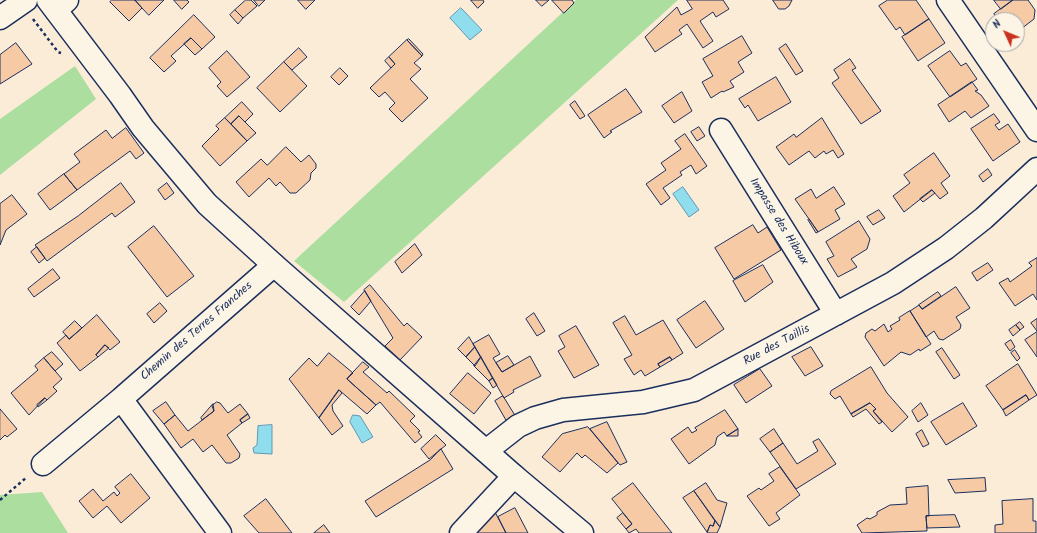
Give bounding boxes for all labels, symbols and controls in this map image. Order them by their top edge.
north arrow [985,12,1025,52]
text: N [988,16,1006,33]
street label: Impasse des Hiboux [745,176,811,268]
street label: Chemin des Terres Franches [138,279,256,385]
street label: Rue des Taillis [741,322,813,370]

